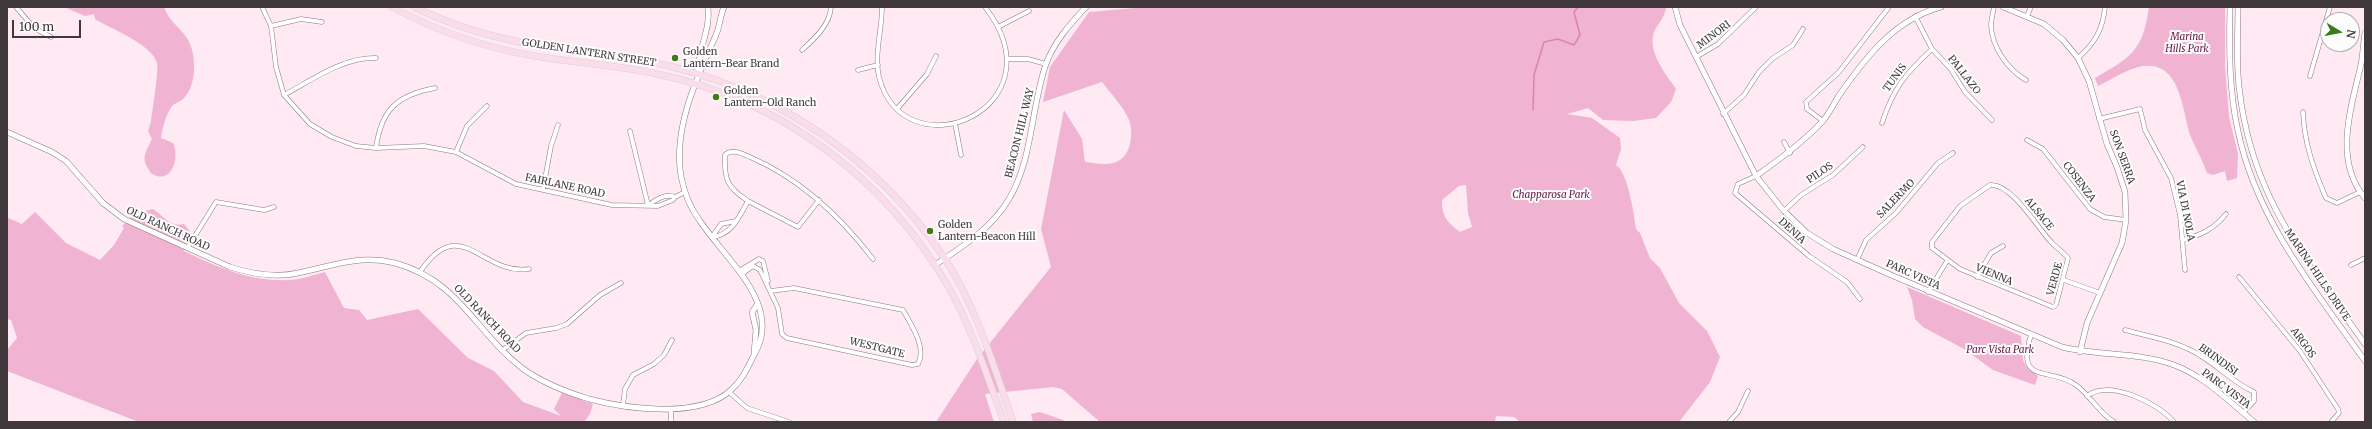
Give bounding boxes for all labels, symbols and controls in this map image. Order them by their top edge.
scale bar [14,12,83,38]
north arrow [2320,12,2360,52]
street label: MINORI [1695,18,1733,52]
text: 100 m [19,19,54,34]
text: N [2343,28,2358,39]
park label: Marina Hills Park [2165,31,2209,54]
street label: GOLDEN LANTERN STREET [521,36,657,70]
place label: Golden Lantern-Bear Brand [683,46,779,70]
marker: Golden Lantern-Bear Brand [670,53,680,63]
street label: PALLAZO [1945,53,1983,97]
street label: TUNIS [1881,62,1909,94]
place label: Golden Lantern-Old Ranch [724,85,816,108]
street label: BEACON HILL WAY [1003,87,1037,179]
marker: Golden Lantern-Old Ranch [711,92,721,102]
street label: SON SERRA [2107,128,2137,186]
street label: PILOS [1805,160,1835,186]
street label: COSENZA [2060,160,2098,204]
street label: FAIRLANE ROAD [524,172,606,200]
street label: SALERMO [1874,177,1918,221]
street label: VIA DI NOLA [2173,180,2197,242]
park label: Chapparosa Park [1512,189,1590,201]
street label: ALSACE [2022,195,2056,233]
street label: OLD RANCH ROAD [124,204,212,254]
street label: DENIA [1776,216,1808,246]
place label: Golden Lantern-Beacon Hill [938,219,1035,242]
marker: Golden Lantern-Beacon Hill [925,226,935,236]
street label: MARINA HILLS DRIVE [2282,227,2352,323]
street label: PARC VISTA [1884,258,1942,292]
street label: VERDE [2045,261,2065,297]
street label: VIENNA [1974,262,2014,288]
street label: OLD RANCH ROAD [451,282,523,356]
street label: ARGOS [2288,326,2318,360]
street label: WESTGATE [848,335,906,361]
street label: BRINDISI [2196,342,2240,378]
park label: Parc Vista Park [1966,344,2034,356]
street label: PARC VISTA [2199,367,2253,411]

